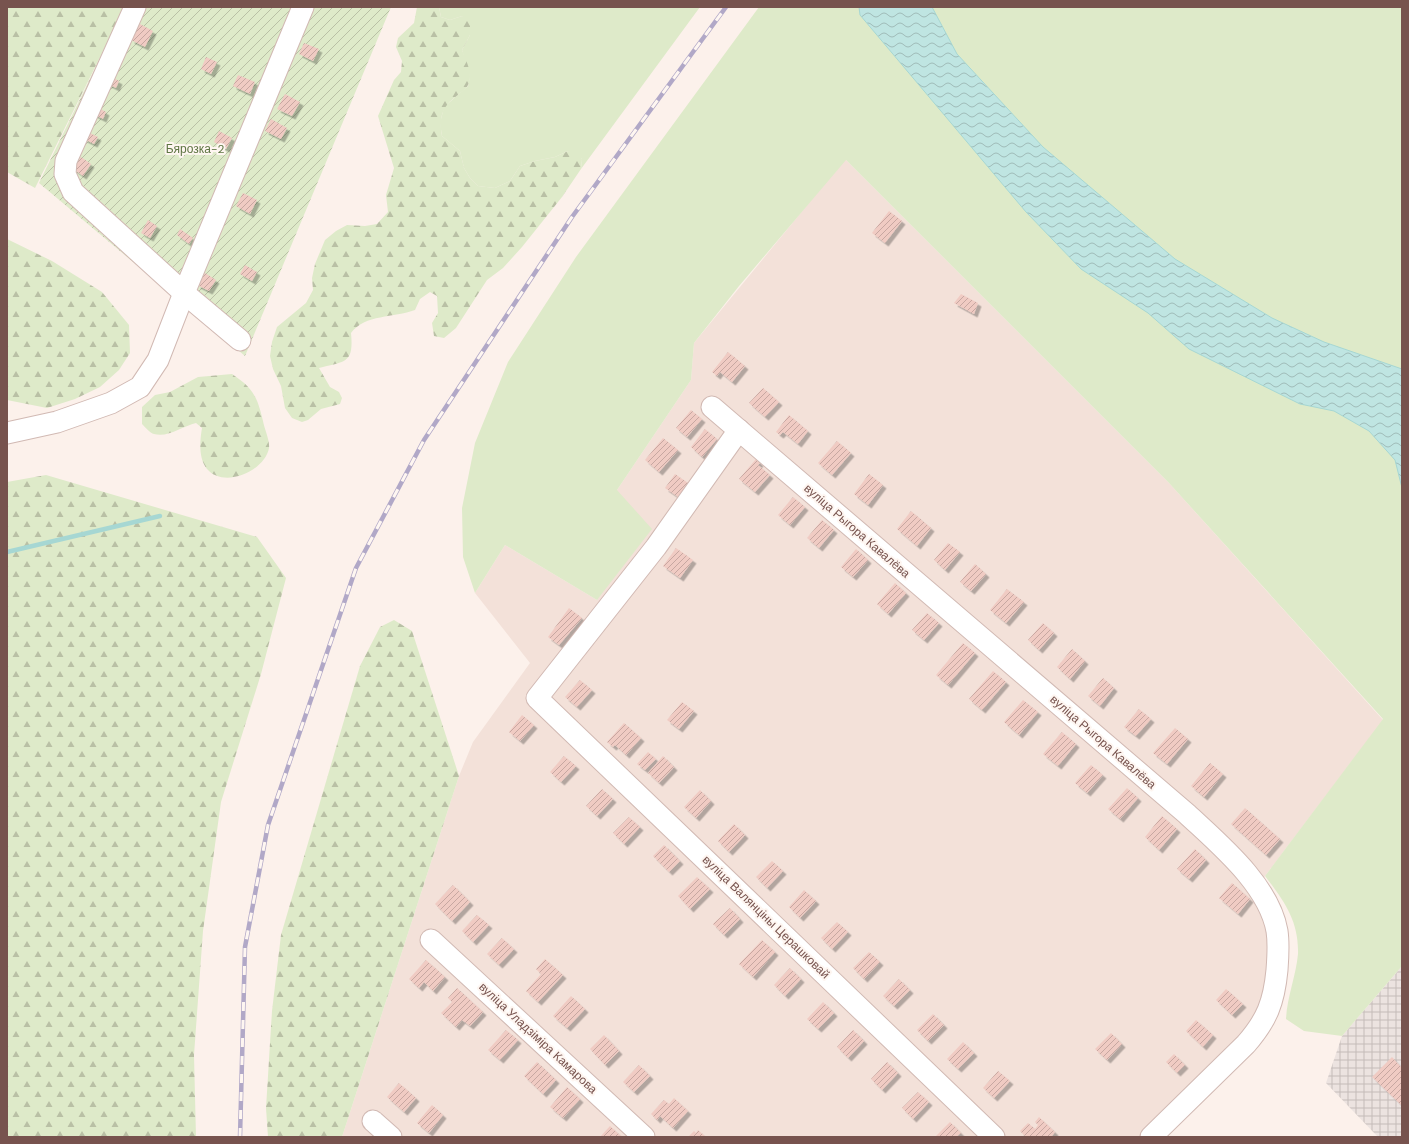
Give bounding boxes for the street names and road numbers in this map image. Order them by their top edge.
street label: вуліца Рыгора Кавалёва [801,481,914,582]
street label: вуліца Рыгора Кавалёва [1047,692,1160,793]
street label: вуліца Валянціны Церашковай [699,852,833,982]
street label: вуліца Уладзіміра Камарова [475,979,601,1097]

